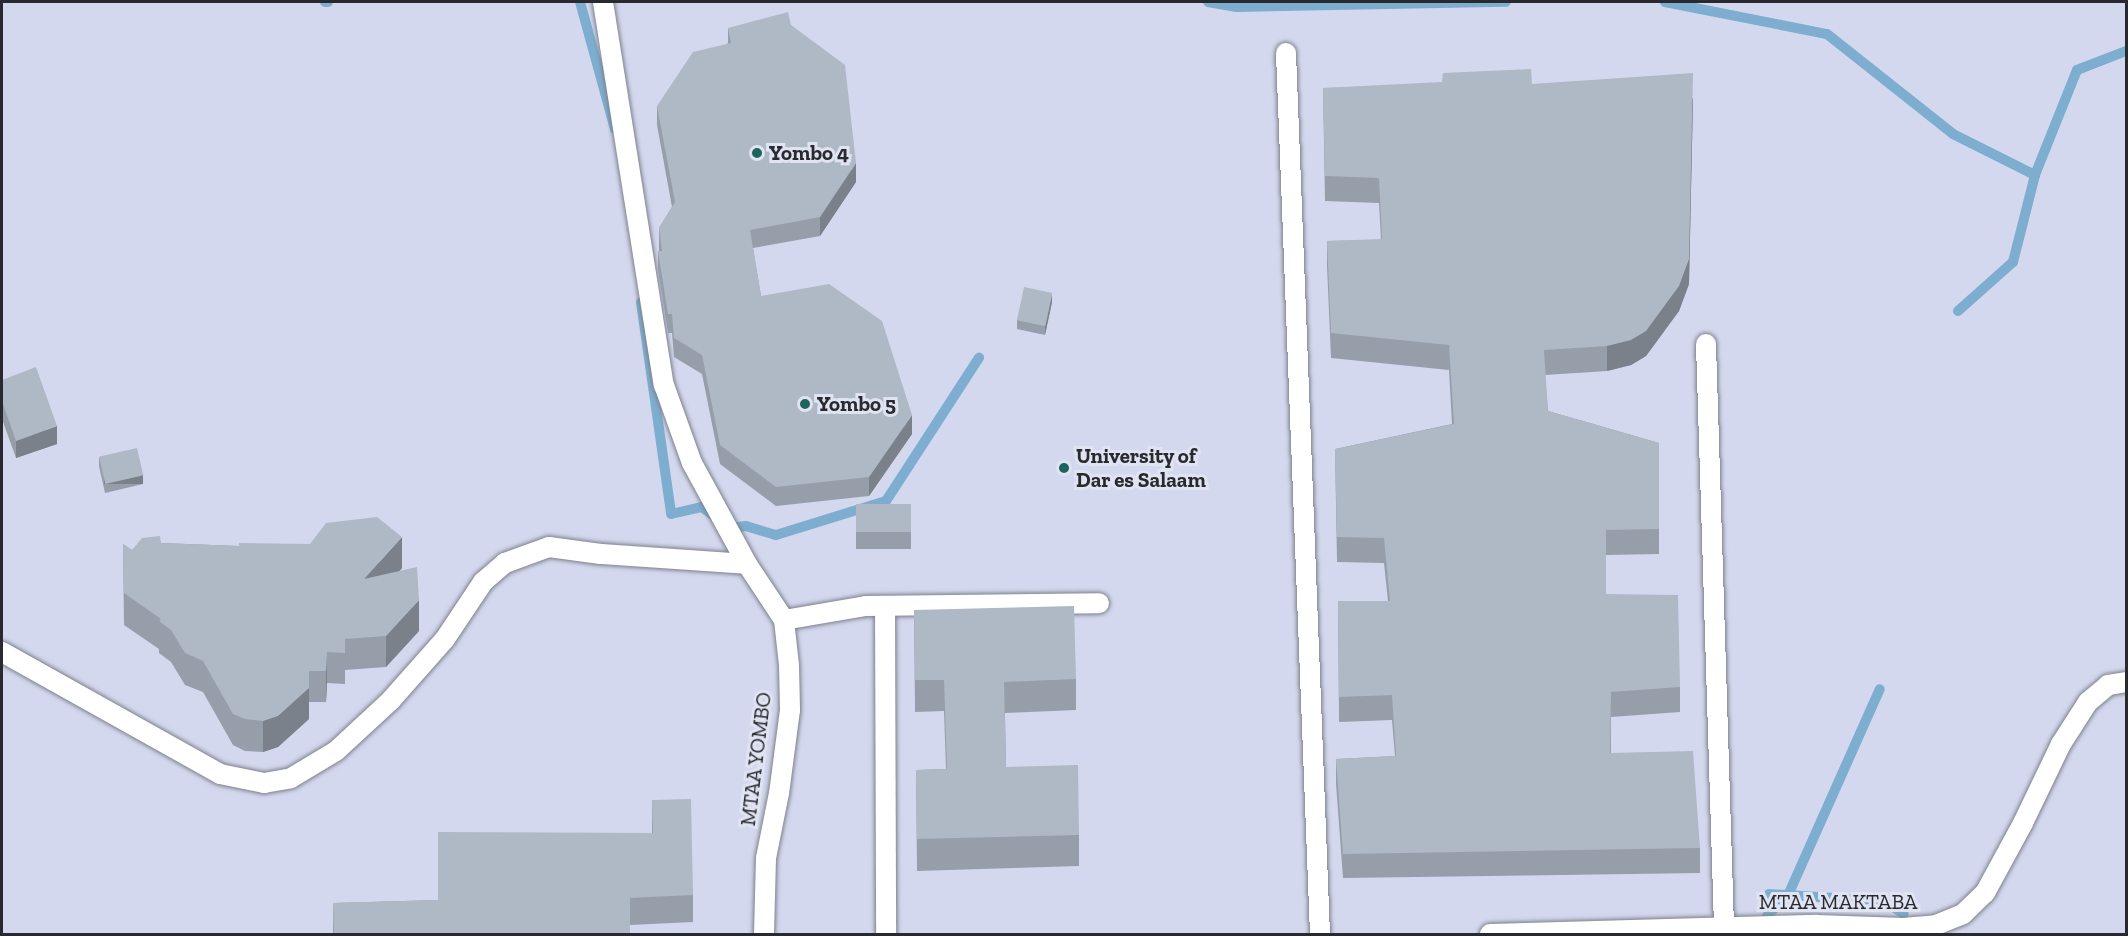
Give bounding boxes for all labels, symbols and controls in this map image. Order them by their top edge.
place label: Yombo 4 [769,140,849,166]
marker: Yombo 4 [750,146,764,160]
place label: Yombo 5 [817,391,896,417]
marker: Yombo 5 [798,397,812,411]
place label: University of Dar es Salaam [1076,443,1206,493]
marker: University of Dar es Salaam [1057,461,1071,475]
street label: MTAA YOMBO [735,690,777,828]
street label: MTAA MAKTABA [1758,889,1918,915]

